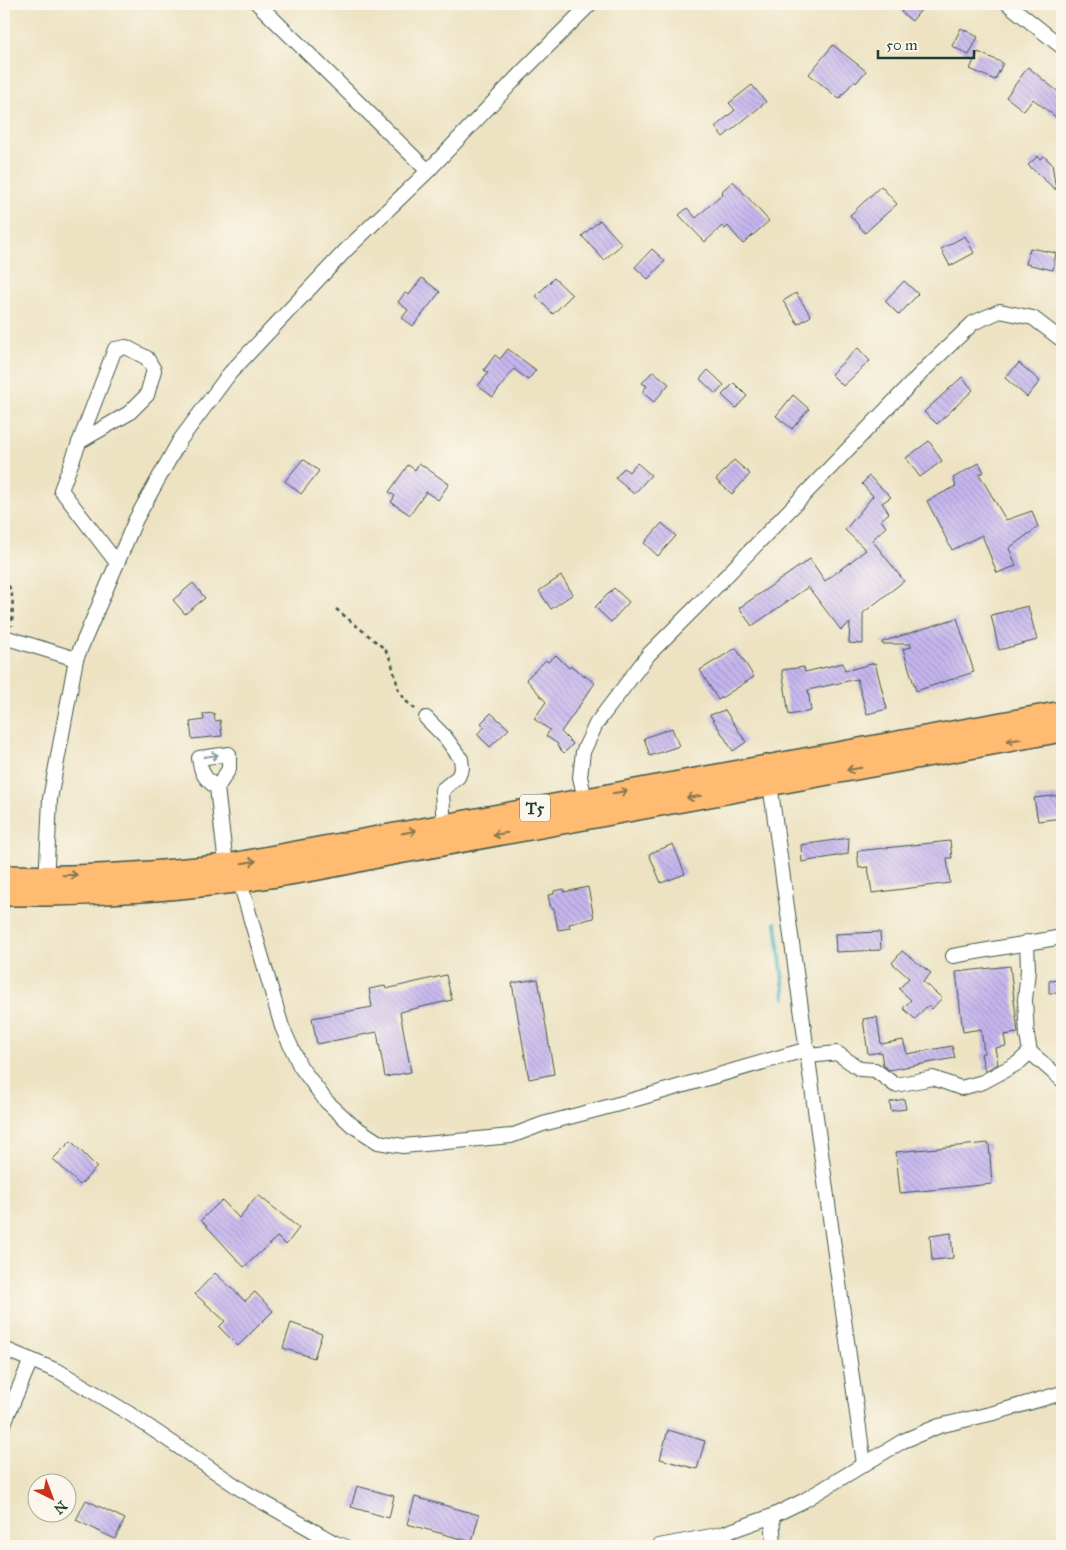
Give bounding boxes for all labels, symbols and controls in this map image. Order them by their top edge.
scale bar [878,28,975,60]
text: 50 m [886,36,918,54]
one-way arrow [1007,735,1023,745]
one-way arrow [202,751,218,761]
one-way arrow [847,765,863,774]
one-way arrow [612,787,628,797]
one-way arrow [687,793,703,803]
road number: T5 [520,794,550,821]
one-way arrow [401,827,417,837]
one-way arrow [493,829,509,839]
one-way arrow [241,856,257,866]
one-way arrow [62,871,78,880]
north arrow [28,1472,78,1522]
text: N [50,1497,70,1518]

